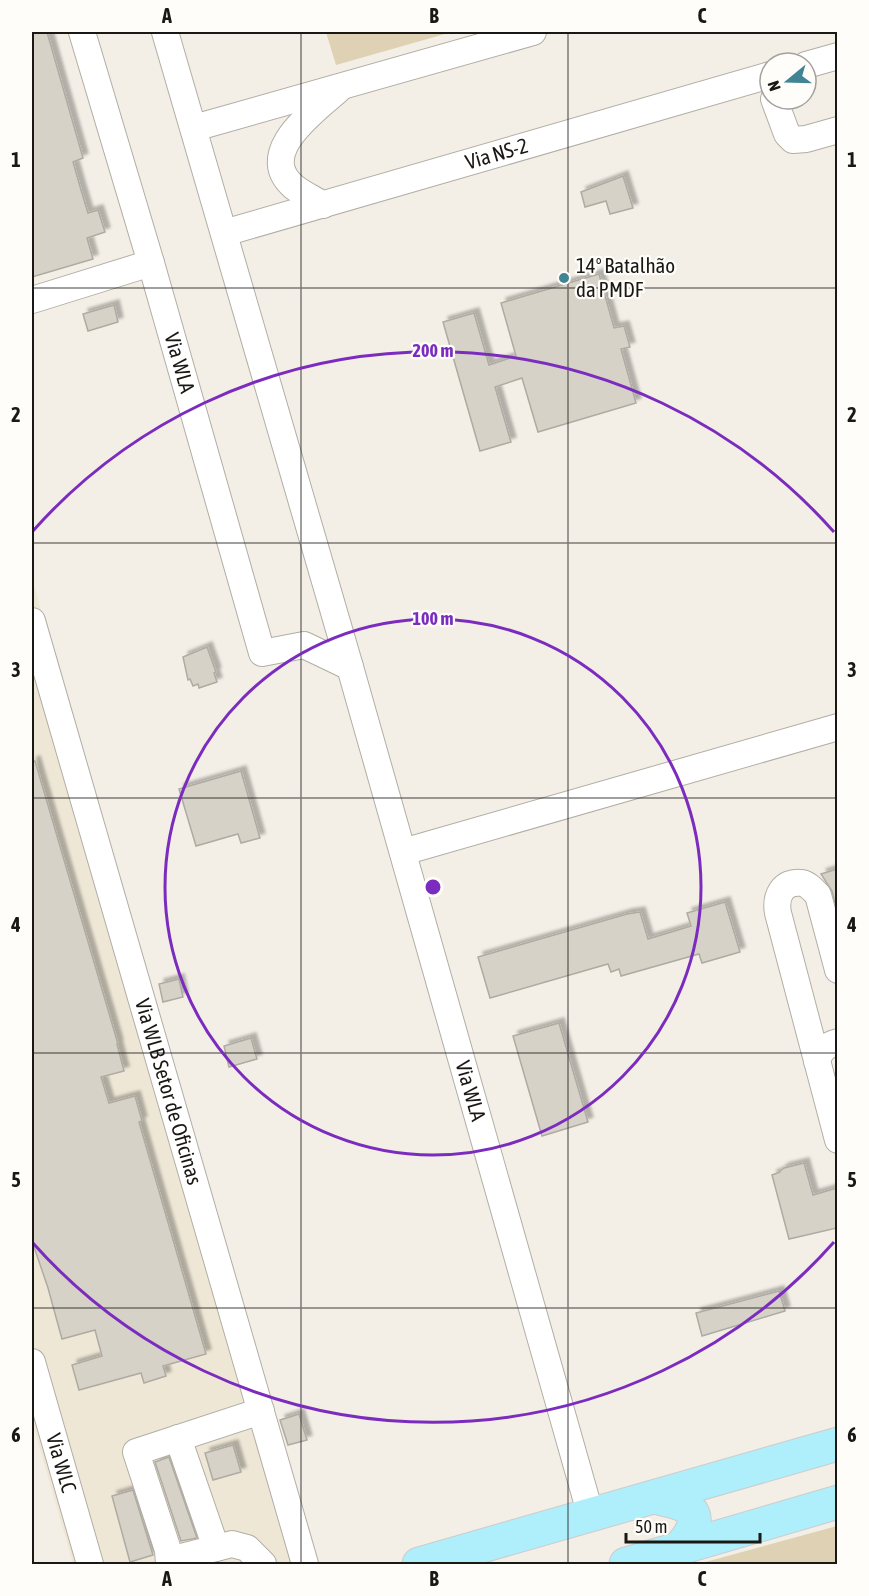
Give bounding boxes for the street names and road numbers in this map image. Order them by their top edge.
street label: Via NS-2 [462,133,531,174]
street label: Via WLA [160,330,201,396]
street label: Via WLB Setor de Oficinas [131,996,208,1187]
street label: Via WLA [451,1058,491,1124]
street label: Via WLC [42,1430,82,1495]

